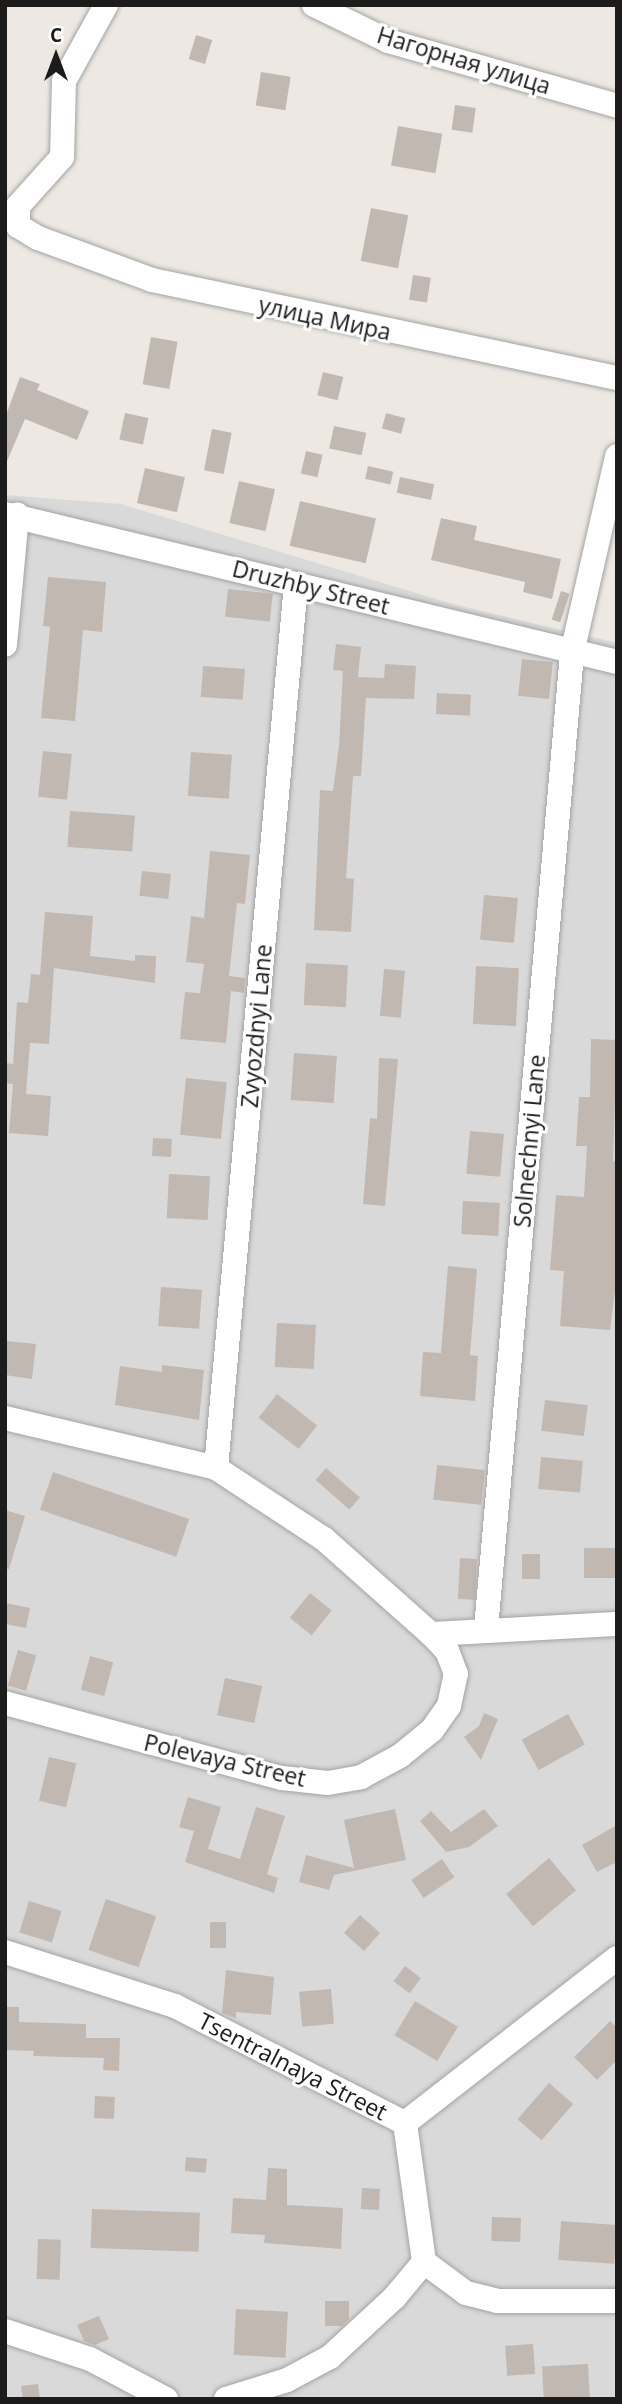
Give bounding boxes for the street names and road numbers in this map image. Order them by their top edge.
street label: Нагорная улица [374,20,554,100]
street label: улица Мира [256,291,394,345]
street label: Druzhby Street [230,554,392,620]
street label: Zvyozdnyi Lane [235,943,277,1109]
street label: Solnechnyi Lane [508,1053,550,1229]
street label: Polevaya Street [141,1728,309,1792]
street label: Tsentralnaya Street [194,2006,392,2126]

